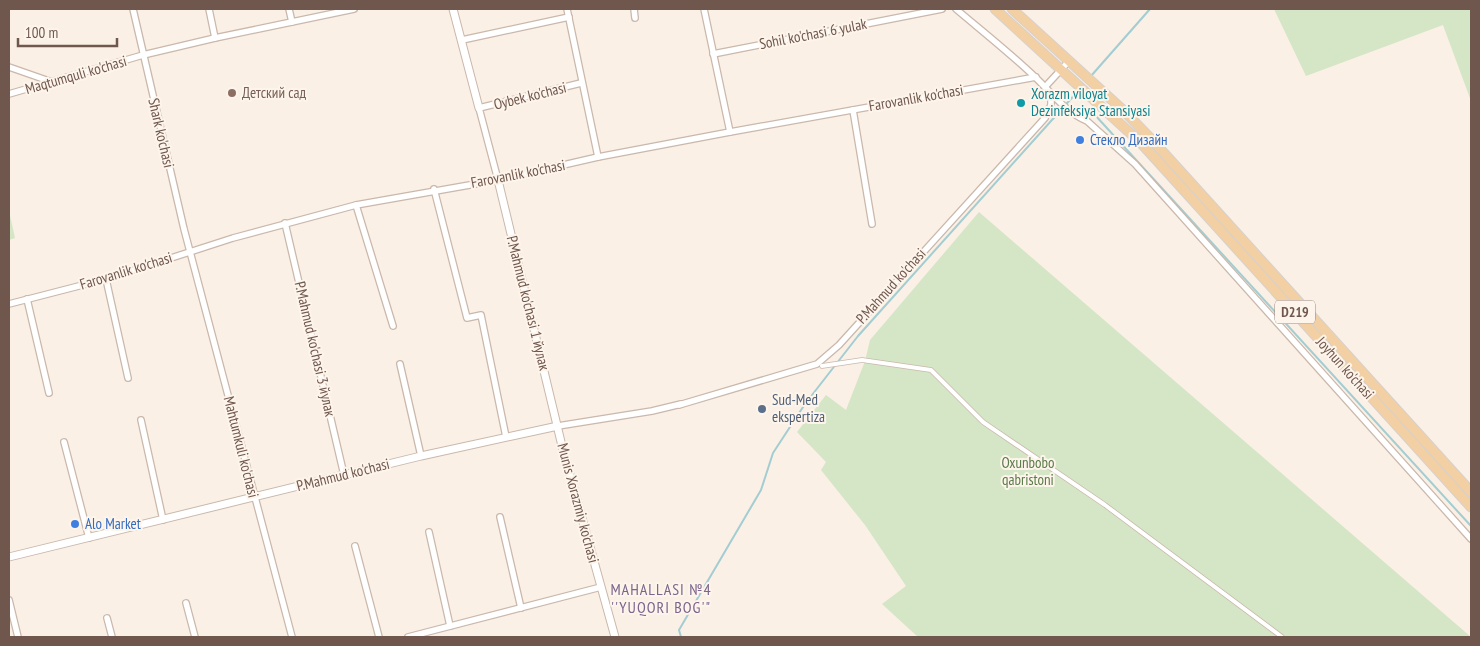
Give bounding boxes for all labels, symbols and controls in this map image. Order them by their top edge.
street label: Sohil ko'chasi 6 yulak [758,14,868,53]
scale bar [18,15,116,47]
text: 100 m [25,23,58,42]
street label: Maqtumquli ko'chasi [23,51,129,98]
street label: Oybek ko'chasi [492,77,568,114]
street label: Farovanlik ko'chasi [867,80,965,115]
place label: Детский сад [242,83,307,102]
place label: Xorazm viloyat Dezinfeksiya Stansiyasi [1031,84,1151,120]
marker: Детский сад [226,87,238,99]
street label: Shark ko'chasi [144,96,179,170]
marker: Xorazm viloyat Dezinfeksiya Stansiyasi [1015,97,1027,109]
place label: Стекло Дизайн [1090,130,1168,149]
marker: Стекло Дизайн [1074,134,1086,146]
street label: Farovanlik ko'chasi [469,155,567,192]
street label: P.Mahmud ko'chasi 1 йулак [503,234,554,372]
street label: P.Mahmud ko'chasi [852,244,930,327]
street label: Farovanlik ko'chasi [77,247,174,294]
street label: P.Mahmud ko'chasi 3 йулак [291,279,340,419]
road number: D219 [1275,300,1315,324]
street label: Joyhun ko'chasi [1312,332,1378,403]
place label: Sud-Med ekspertiza [772,390,825,426]
street label: Mahtumkuli ko'chasi [220,394,263,500]
marker: Sud-Med ekspertiza [756,403,768,415]
street label: Munis Xorazmiy ko'chasi [553,441,604,565]
park label: Oxunbobo qabristoni [1001,453,1055,489]
street label: P.Mahmud ko'chasi [294,454,391,495]
place label: Alo Market [85,514,141,533]
marker: Alo Market [69,518,81,530]
district label: MAHALLASI №4 ''YUQORI BOG'" [610,579,712,617]

